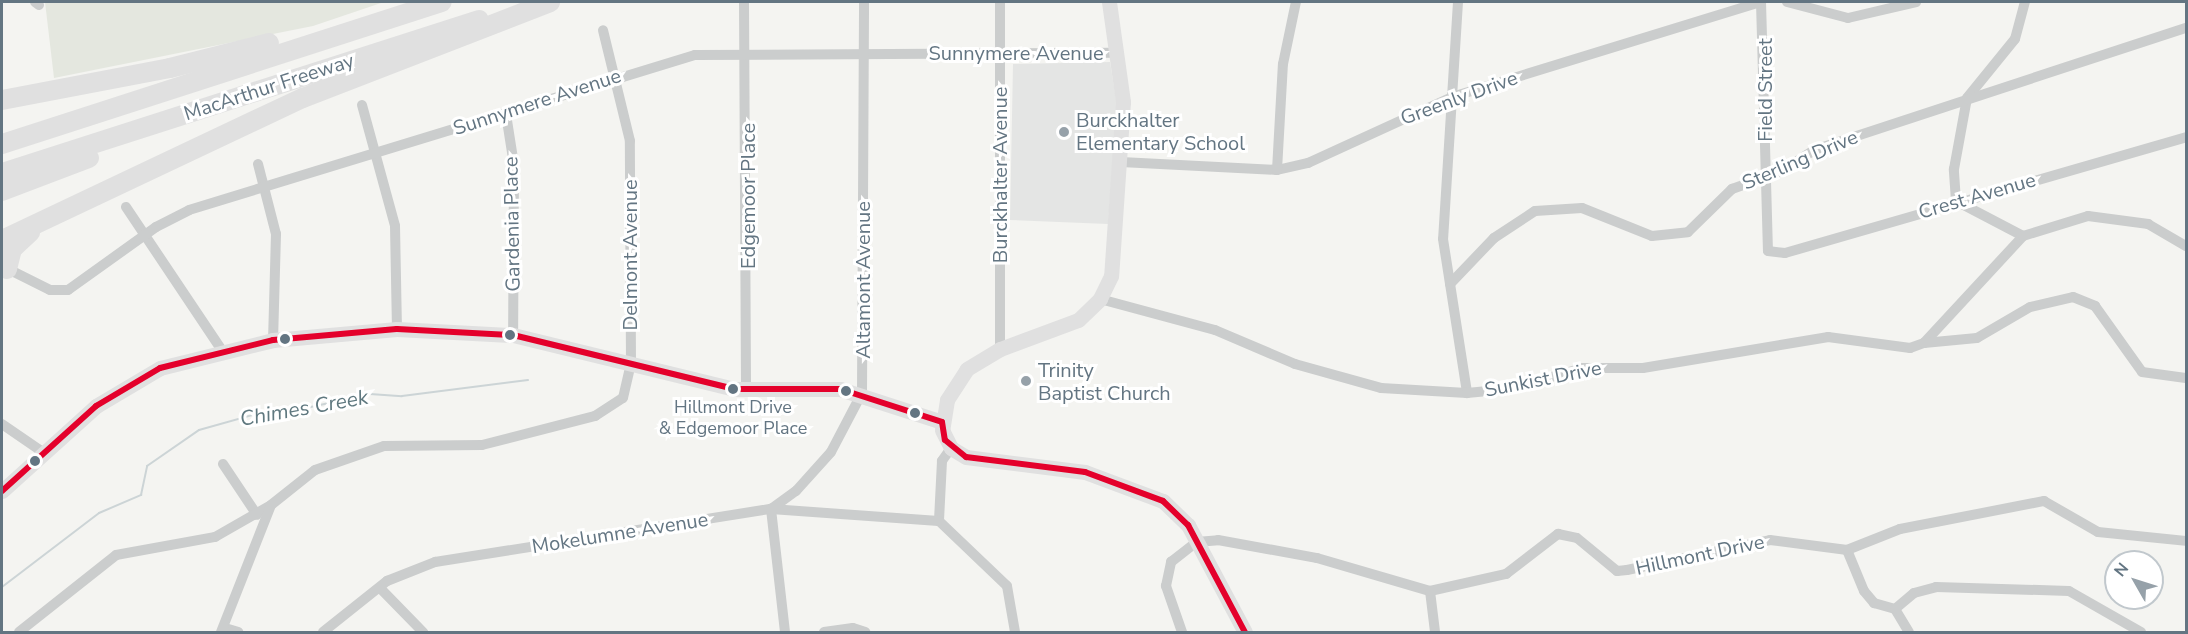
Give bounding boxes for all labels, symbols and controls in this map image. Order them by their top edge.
street label: Field Street [1753,38,1777,142]
street label: Sunnymere Avenue [928,41,1104,65]
street label: MacArthur Freeway [181,48,357,126]
street label: Sunnymere Avenue [450,64,624,140]
street label: Greenly Drive [1397,66,1521,130]
street label: Burckhalter Avenue [988,87,1012,263]
place label: Burckhalter Elementary School [1076,108,1245,155]
street label: Edgemoor Place [736,123,760,269]
marker: Burckhalter Elementary School [1057,125,1071,139]
street label: Sterling Drive [1739,125,1861,195]
street label: Gardenia Place [499,156,525,292]
street label: Crest Avenue [1916,168,2038,224]
street label: Delmont Avenue [618,179,642,331]
street label: Altamont Avenue [851,201,875,359]
unlabelled marker [504,329,516,341]
unlabelled marker [279,333,291,345]
street label: Sunkist Drive [1482,356,1604,402]
place label: Trinity Baptist Church [1038,358,1171,405]
marker: Trinity Baptist Church [1019,374,1033,388]
marker: Hillmont Drive & Edgemoor Place [727,383,739,395]
water label: Chimes Creek [238,384,370,432]
unlabelled marker [840,385,852,397]
place label: Hillmont Drive & Edgemoor Place [659,397,807,440]
unlabelled marker [909,407,921,419]
unlabelled marker [29,455,41,467]
street label: Mokelumne Avenue [530,507,710,559]
street label: Hillmont Drive [1633,530,1767,580]
north arrow [2104,550,2164,610]
text: N [2109,558,2134,582]

